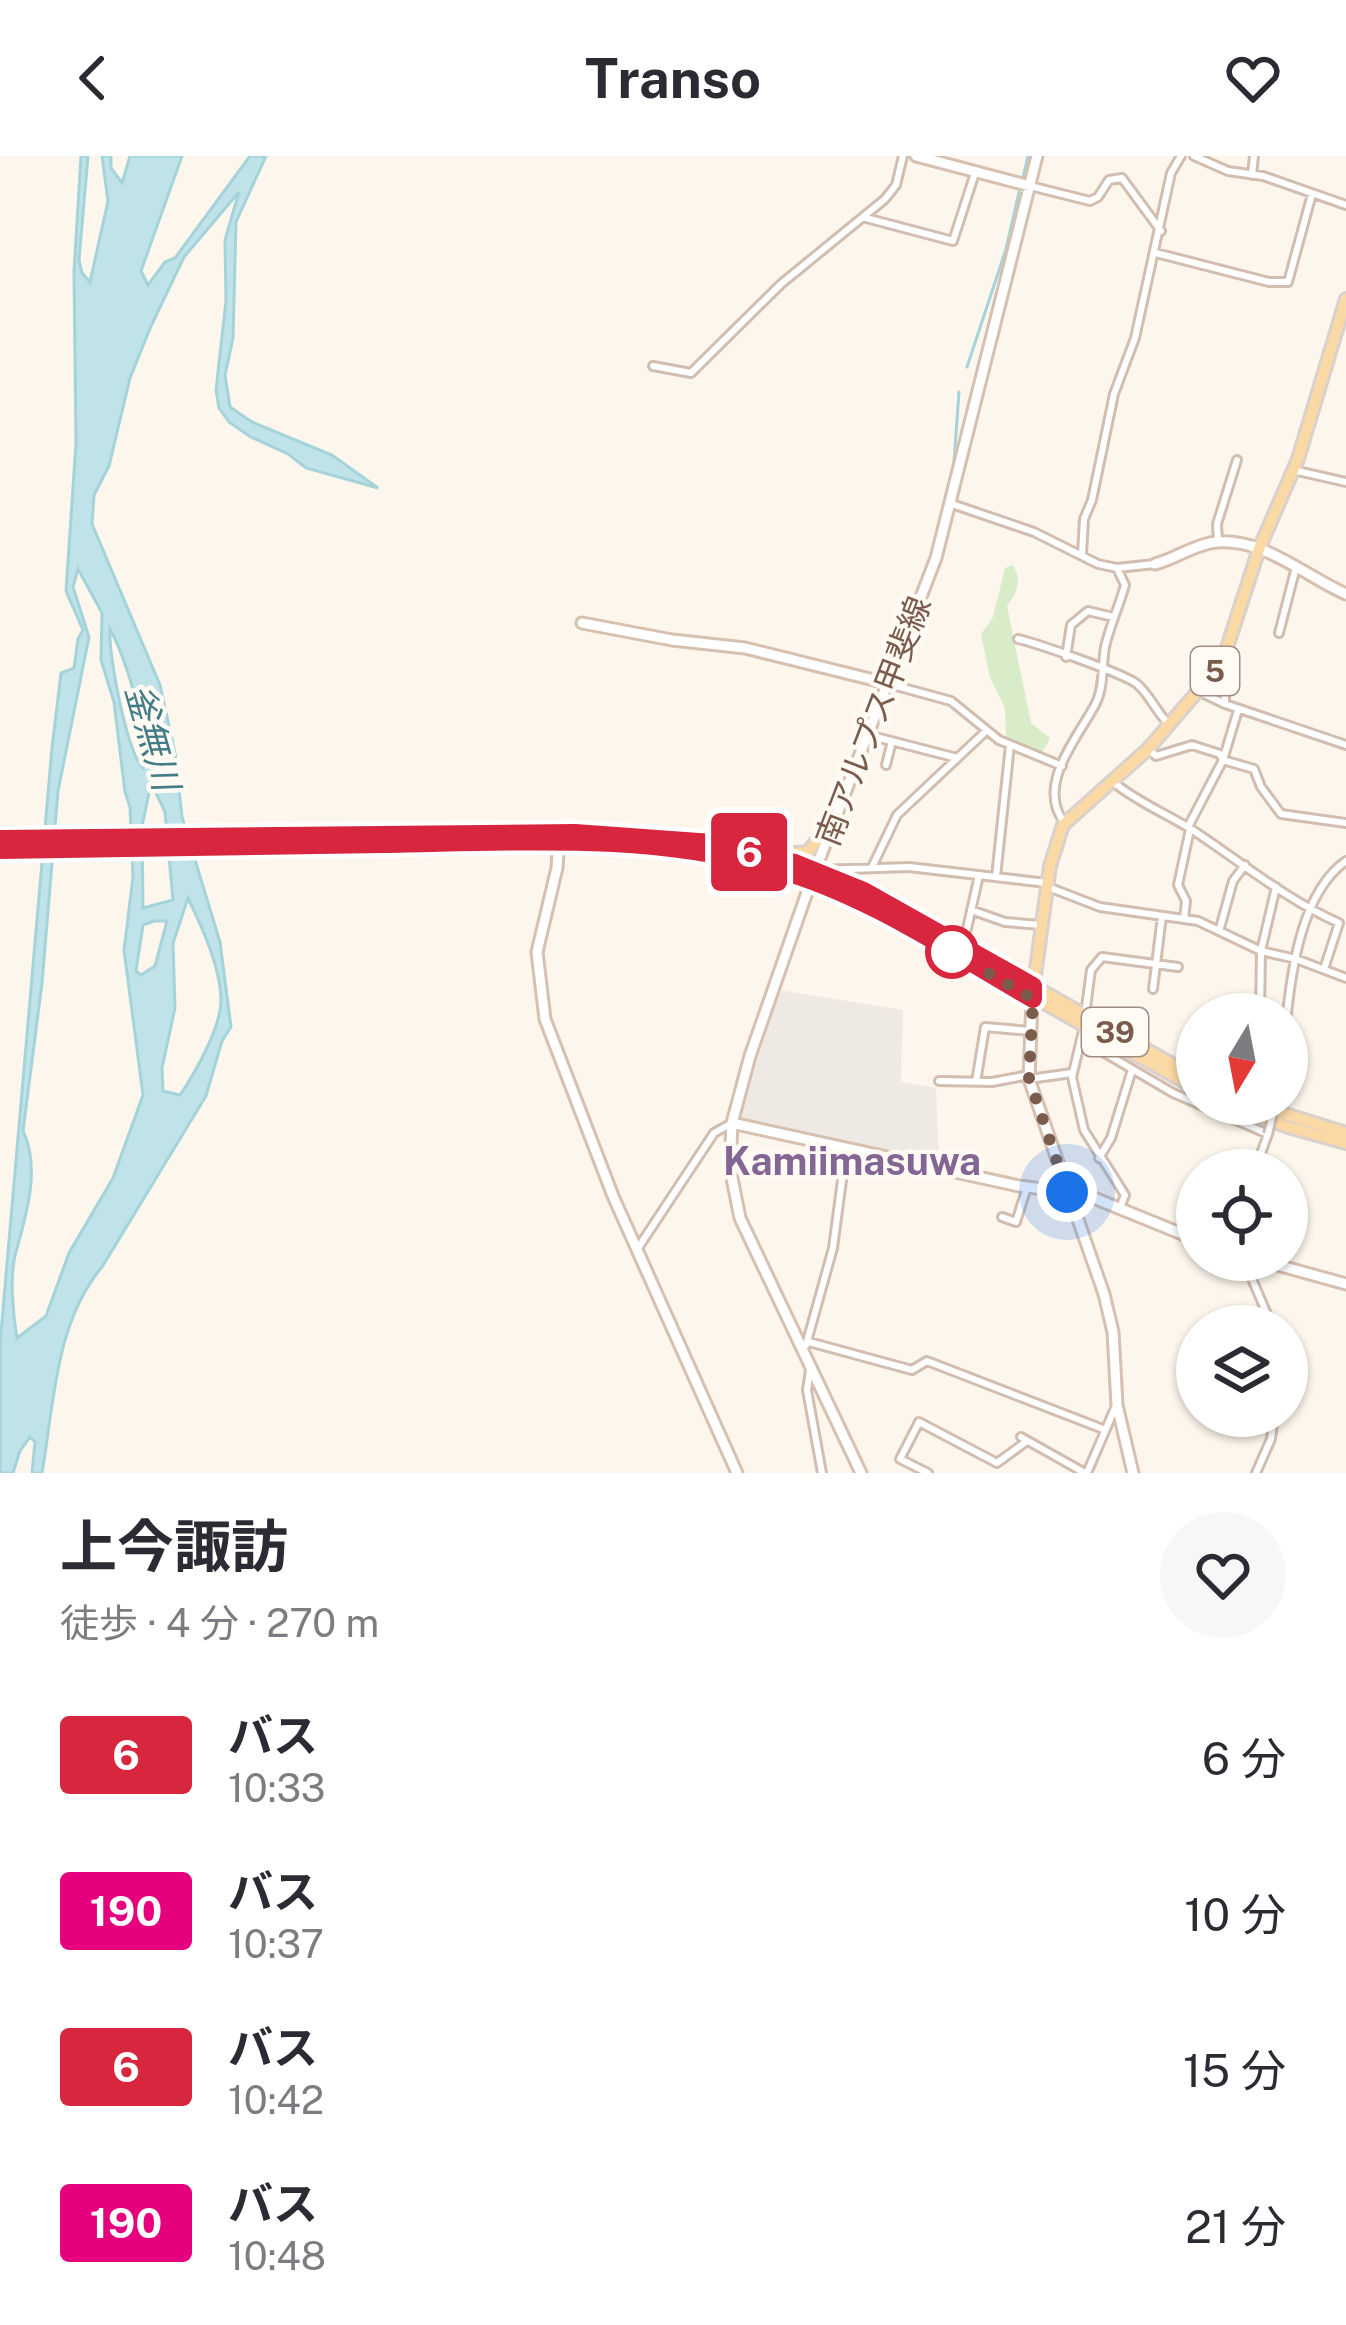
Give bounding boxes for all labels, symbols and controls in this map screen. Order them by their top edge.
icon: back [60,45,126,111]
icon: heart [1220,45,1286,111]
text: Transo [585,47,761,110]
street label: 南アルプス甲斐線 [808,591,938,851]
road number: 5 [1191,647,1239,695]
water label: 釜無川 [118,679,189,799]
line badge: 6 [710,813,788,891]
text: 6 [735,827,763,876]
unlabelled marker [927,927,977,977]
north arrow [1176,993,1308,1125]
map controls [1176,993,1308,1437]
road number: 39 [1082,1008,1148,1056]
district label: Kamiimasuwa [723,1138,981,1184]
button: locate [1176,1149,1308,1281]
your location [1037,1162,1097,1222]
button: layers [1176,1305,1308,1437]
button: heart [1160,1512,1286,1638]
text: 上今諏訪 [60,1513,288,1580]
text: 徒歩 · 4 分 · 270 m [60,1600,379,1646]
text: バス [228,1709,318,1762]
text: 6 [112,1730,140,1779]
text: 6 分 [1202,1732,1286,1785]
text: 10:33 [228,1765,325,1811]
text: バス [228,1865,318,1918]
text: 190 [90,1886,162,1935]
text: 10 分 [1184,1888,1286,1941]
text: 10:37 [228,1921,324,1967]
text: バス [228,2021,318,2074]
text: 6 [112,2042,140,2091]
text: 15 分 [1183,2044,1286,2097]
text: 10:42 [228,2077,324,2123]
text: バス [228,2177,318,2230]
text: 190 [90,2198,162,2247]
text: 21 分 [1185,2200,1286,2253]
text: 10:48 [228,2233,326,2279]

